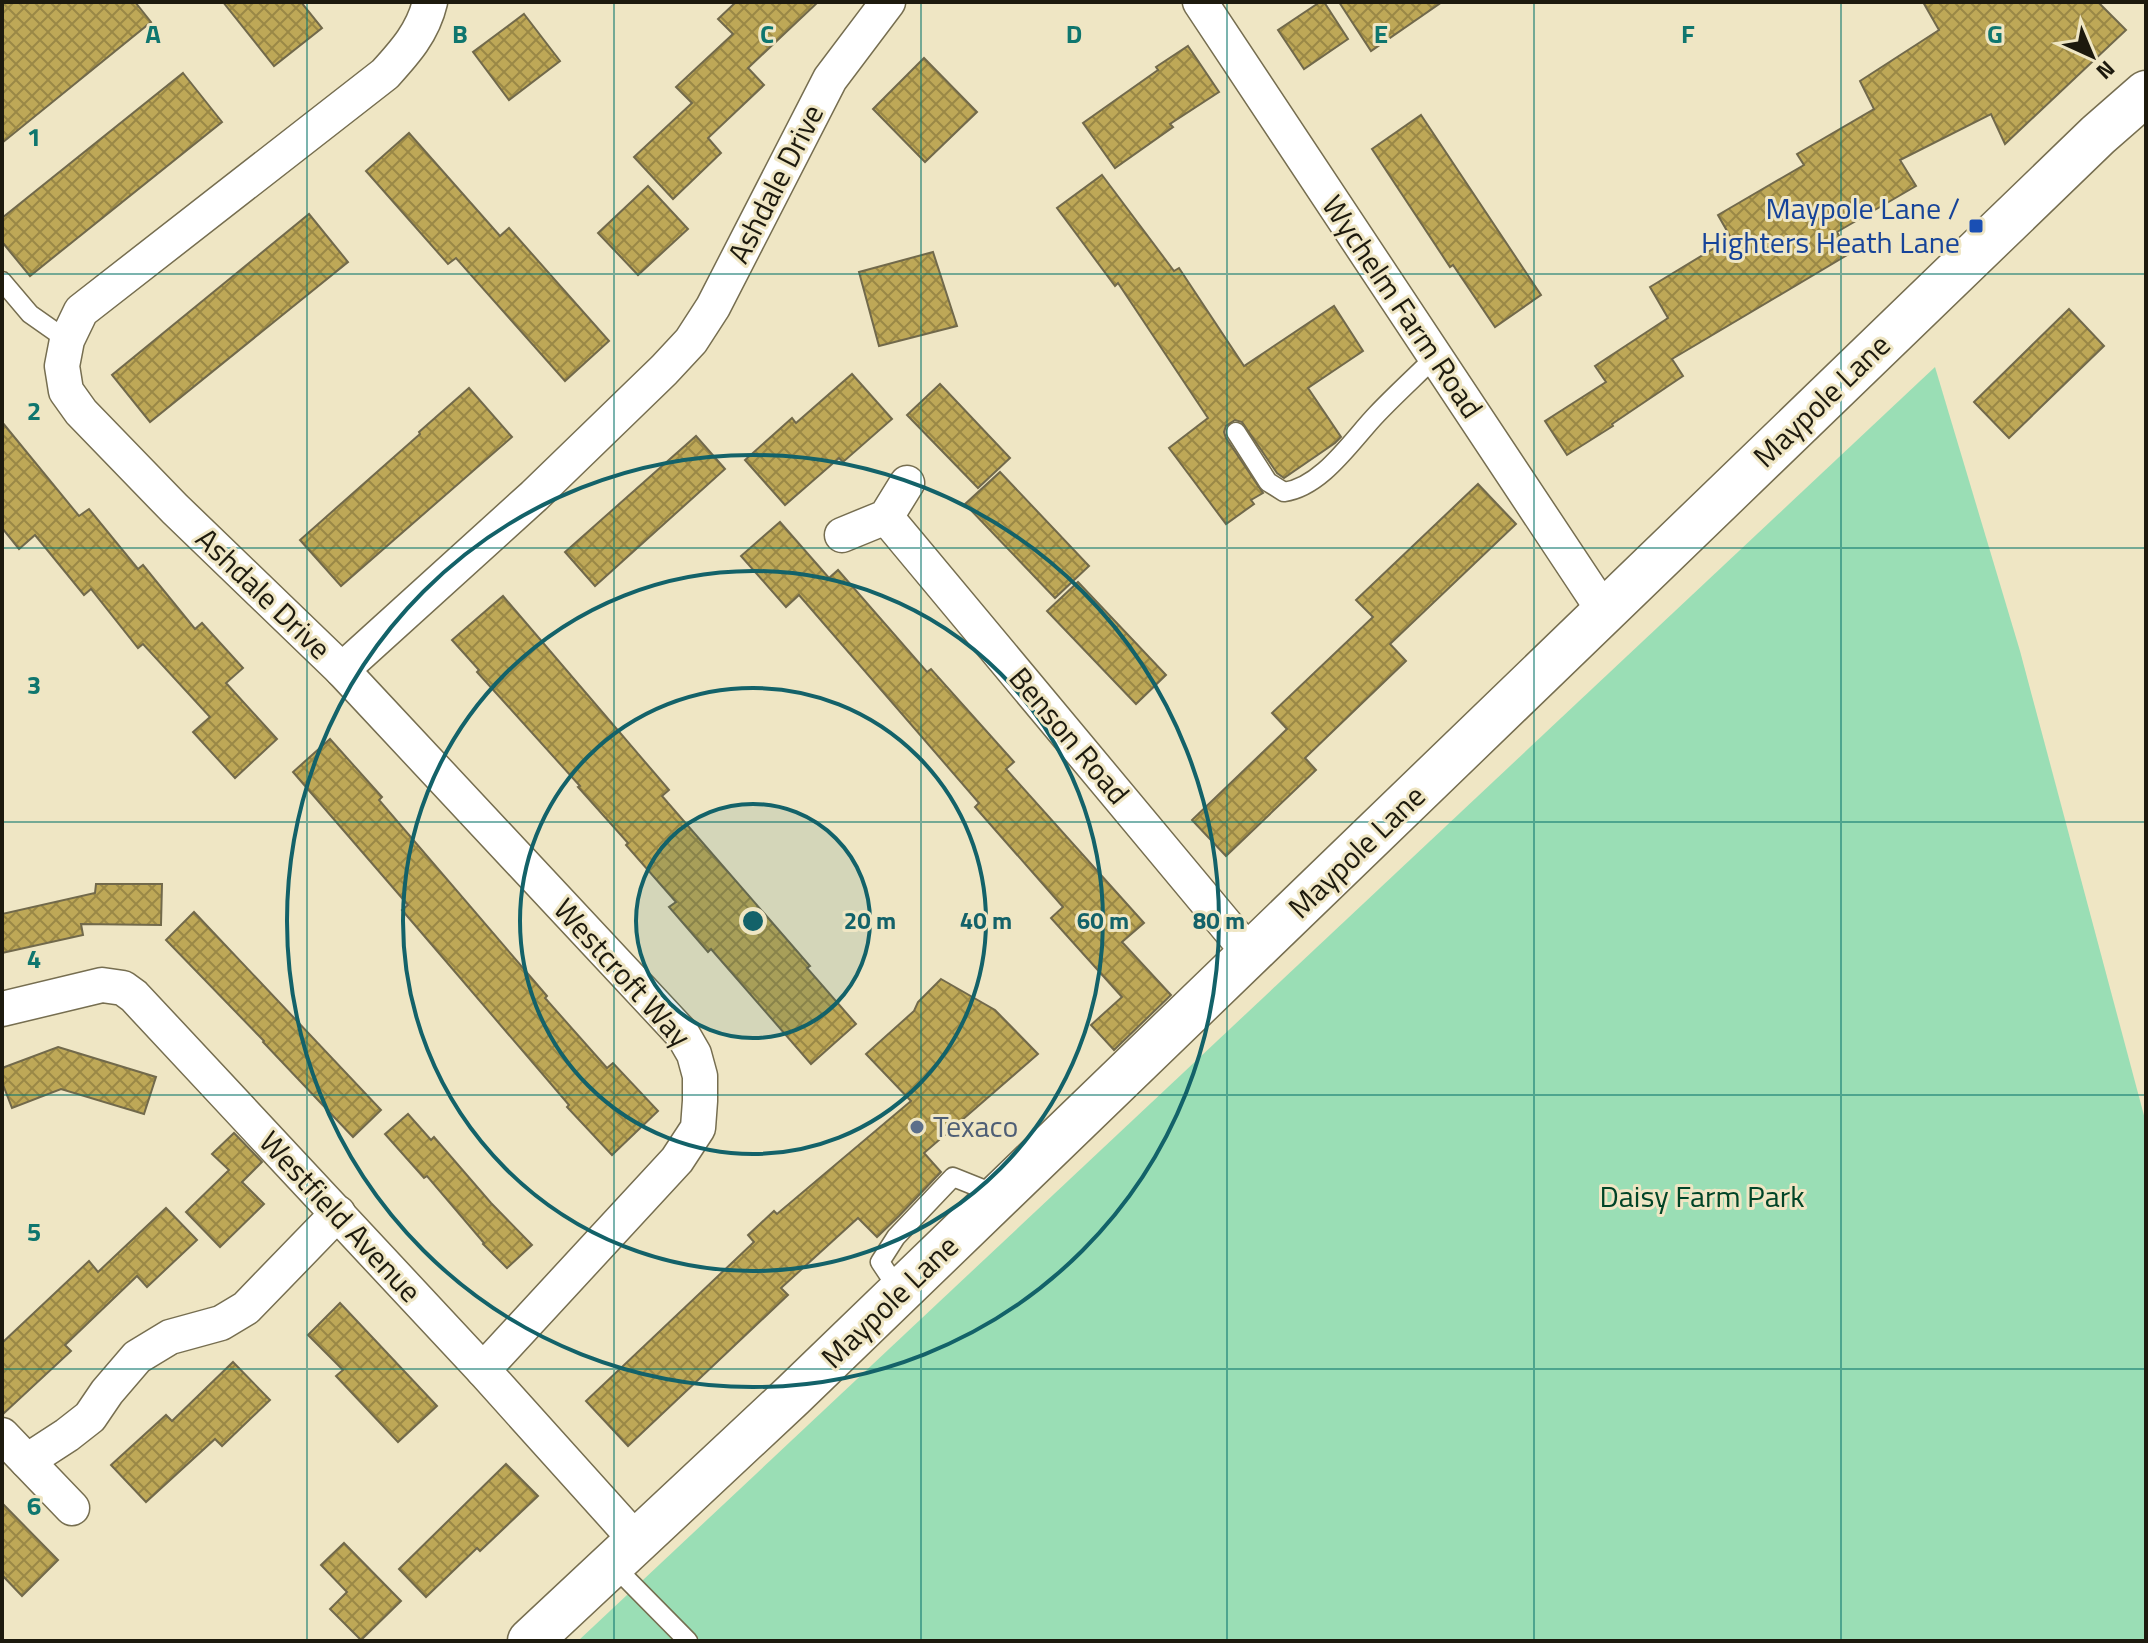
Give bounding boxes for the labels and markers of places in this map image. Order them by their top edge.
place label: Maypole Lane / Highters Heath Lane [1701,185,1960,265]
marker: Maypole Lane / Highters Heath Lane [1967,217,1985,235]
centre of rings [739,907,767,935]
place label: Texaco [933,1103,1018,1149]
marker: Texaco [908,1118,926,1136]

